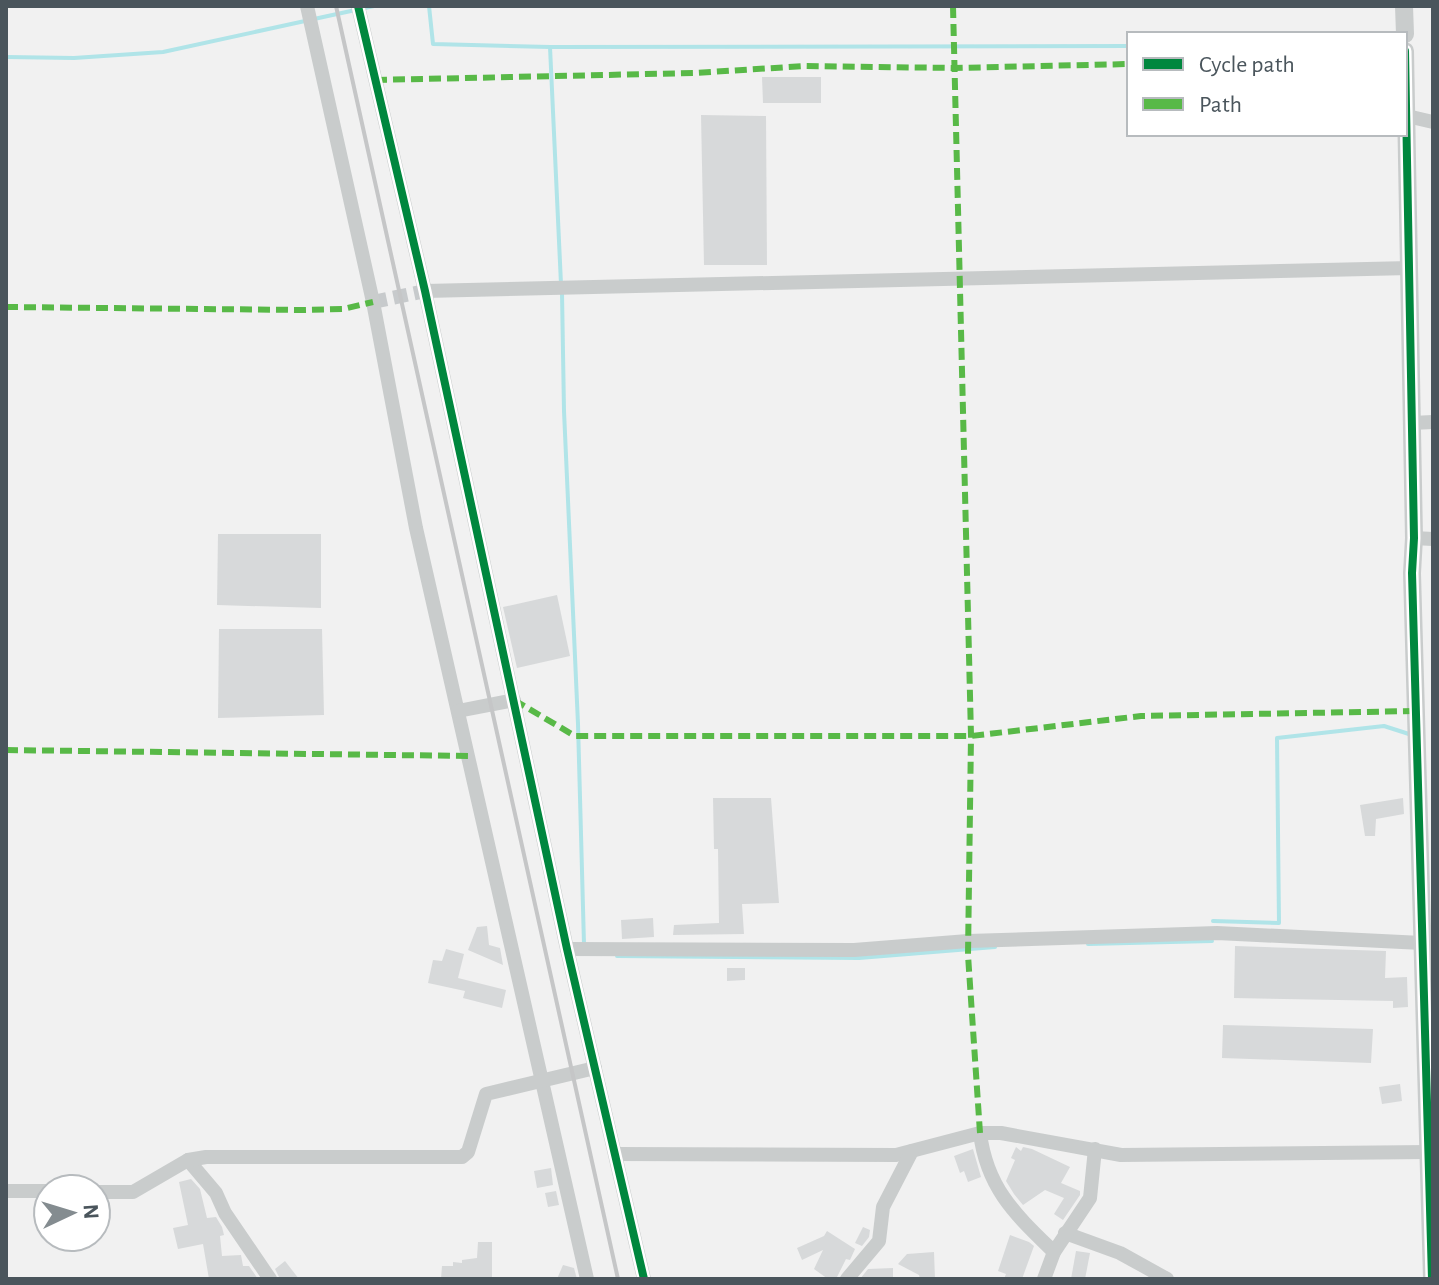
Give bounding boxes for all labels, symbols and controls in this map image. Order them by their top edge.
legend [1127,32,1407,136]
text: Cycle path [1199,53,1295,77]
text: Path [1199,93,1242,117]
north arrow [32,1173,112,1253]
text: N [79,1203,102,1220]

